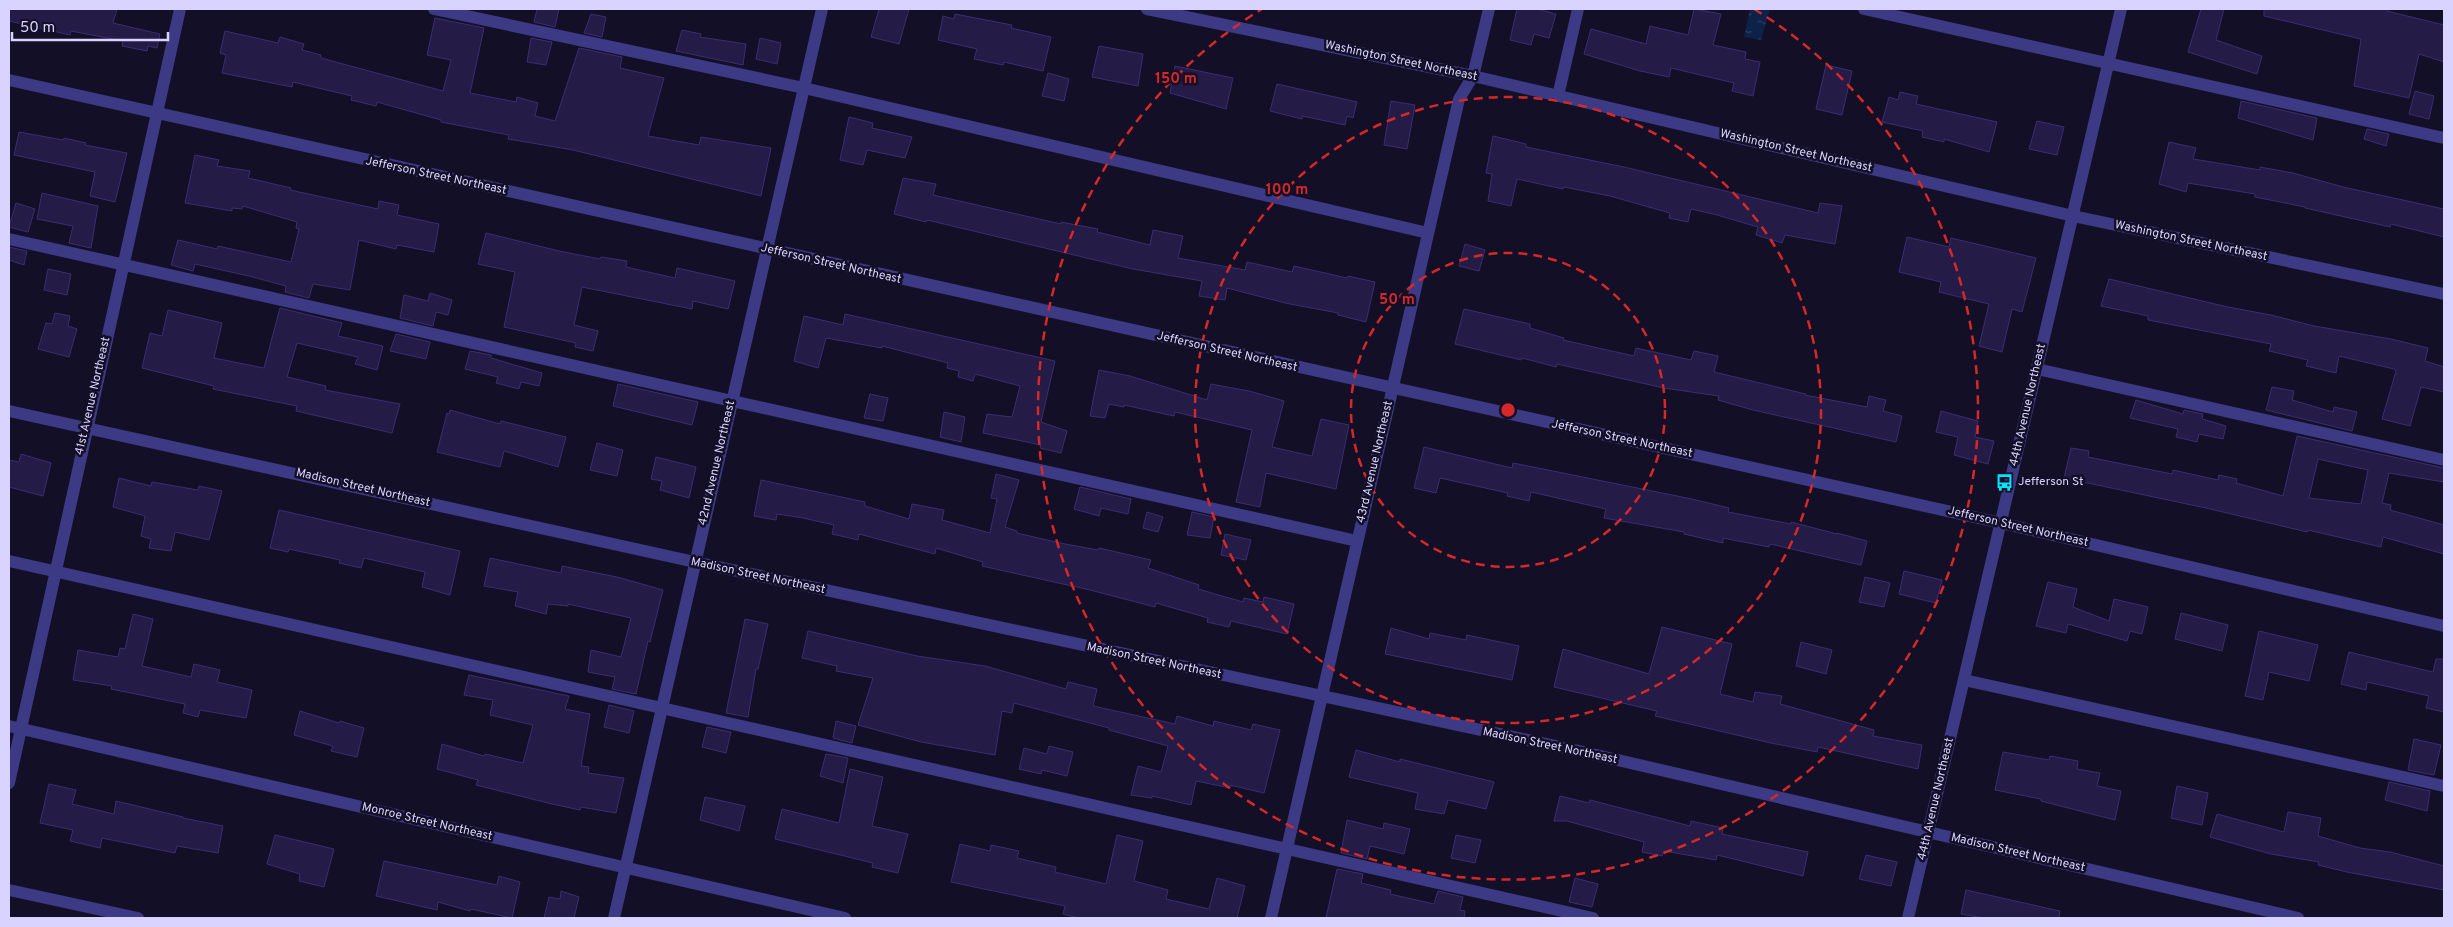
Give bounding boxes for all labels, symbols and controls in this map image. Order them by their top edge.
scale bar [12,10,169,42]
text: 50 m [20,19,55,38]
street label: Washington Street Northeast [1323,37,1479,85]
text: 150 m [1155,70,1197,89]
street label: Washington Street Northeast [1718,126,1874,176]
street label: Jefferson Street Northeast [364,153,508,199]
text: 100 m [1266,181,1308,200]
street label: Washington Street Northeast [2113,217,2269,265]
street label: Jefferson Street Northeast [759,240,903,288]
text: 50 m [1379,291,1415,310]
street label: Jefferson Street Northeast [1155,328,1299,376]
street label: 41st Avenue Northeast [72,335,114,457]
street label: 44th Avenue Northeast [2006,342,2050,468]
street label: 42nd Avenue Northeast [695,399,739,527]
street label: 43rd Avenue Northeast [1353,399,1397,525]
centre of rings [1499,401,1517,419]
street label: Jefferson Street Northeast [1550,416,1694,462]
street label: Madison Street Northeast [294,465,432,511]
bus stop icon: Jefferson St [1994,472,2014,492]
place label: Jefferson St [2018,474,2084,490]
street label: Jefferson Street Northeast [1946,503,2090,551]
street label: Madison Street Northeast [689,554,827,598]
street label: Madison Street Northeast [1085,639,1223,683]
street label: Madison Street Northeast [1481,724,1619,768]
street label: 44th Avenue Northeast [1914,736,1958,862]
street label: Monroe Street Northeast [360,799,494,845]
street label: Madison Street Northeast [1949,830,2087,876]

